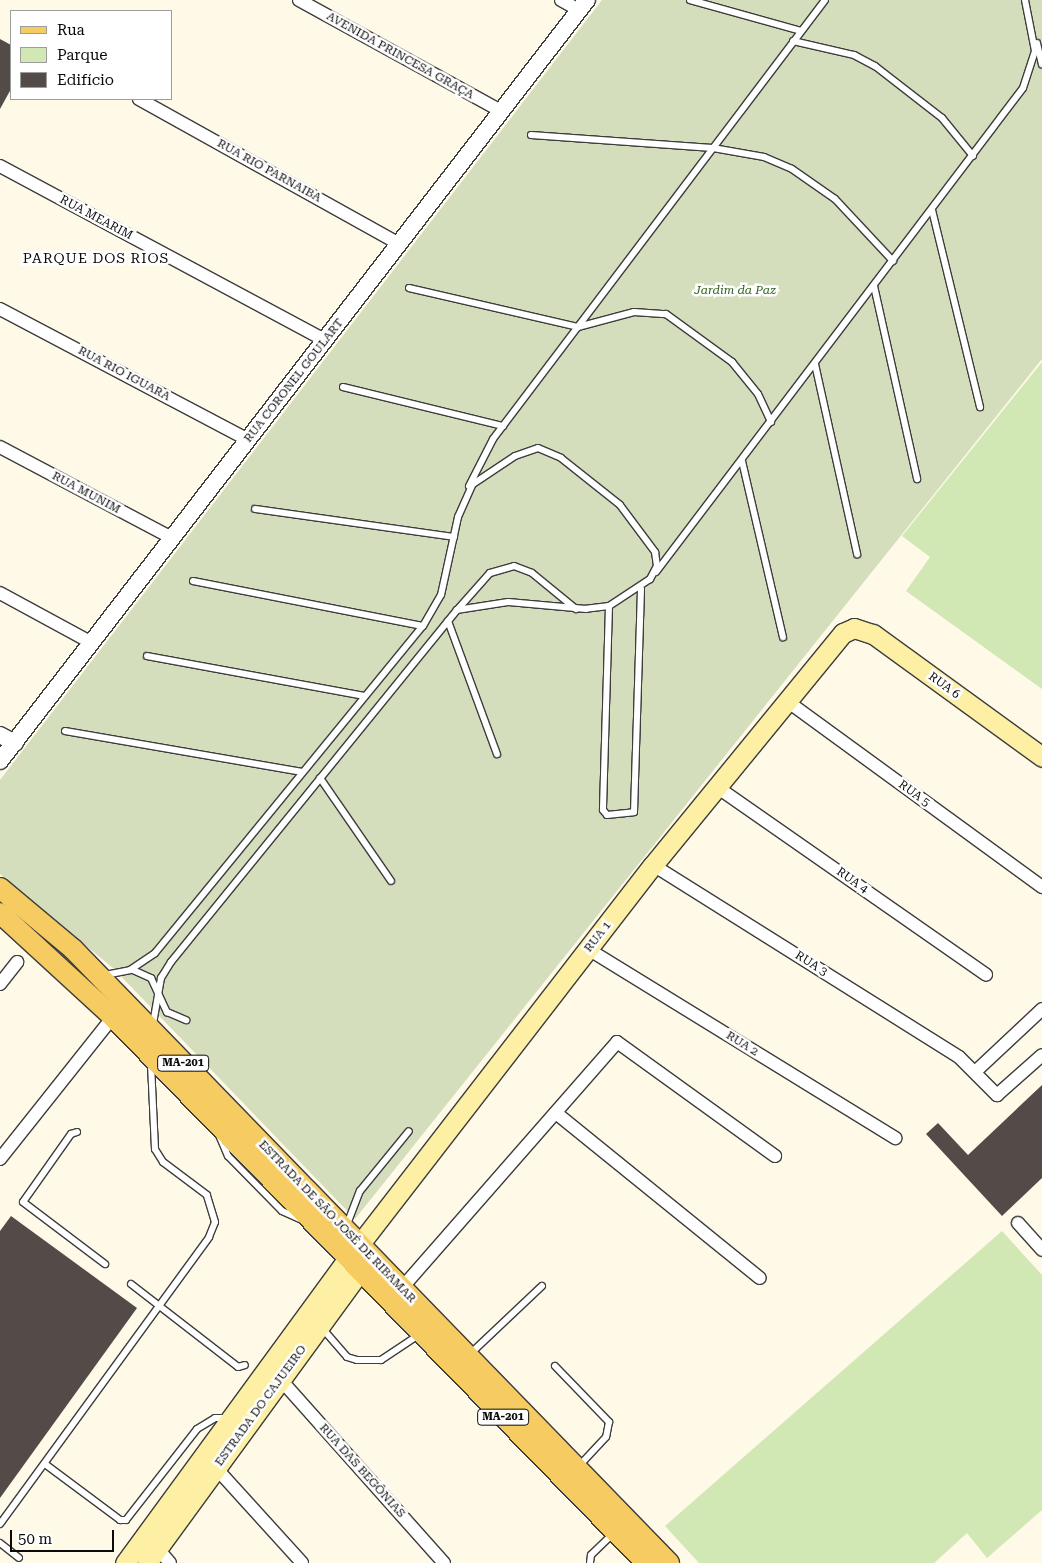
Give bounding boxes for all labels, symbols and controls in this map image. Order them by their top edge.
street label: AVENIDA PRINCESA GRAÇA [324,9,476,103]
legend [10,10,172,100]
text: Rua [57,21,85,39]
text: Parque [57,46,108,64]
text: Edifício [57,71,114,89]
street label: RUA RIO PARNAIBA [214,136,324,206]
street label: RUA MEARIM [57,193,135,243]
district label: PARQUE DOS RIOS [21,250,171,266]
park label: Jardim da Paz [694,284,776,298]
street label: RUA CORONEL GOULART [241,316,347,446]
street label: RUA RIO IGUARA [75,344,173,404]
street label: RUA MUNIM [49,469,123,517]
street label: RUA 6 [925,670,963,702]
street label: RUA 5 [895,778,933,810]
street label: RUA 4 [833,865,871,897]
street label: RUA 1 [581,919,615,955]
street label: RUA 3 [792,949,830,979]
street label: RUA 2 [723,1029,761,1059]
road number: MA-201 [157,1054,209,1072]
street label: ESTRADA DE SÃO JOSÉ DE RIBAMAR [255,1138,419,1306]
street label: ESTRADA DO CAJUEIRO [212,1343,310,1469]
road number: MA-201 [477,1408,529,1425]
street label: RUA DAS BEGÔNIAS [316,1421,408,1521]
scale bar [12,1520,116,1552]
text: 50 m [18,1530,52,1548]

